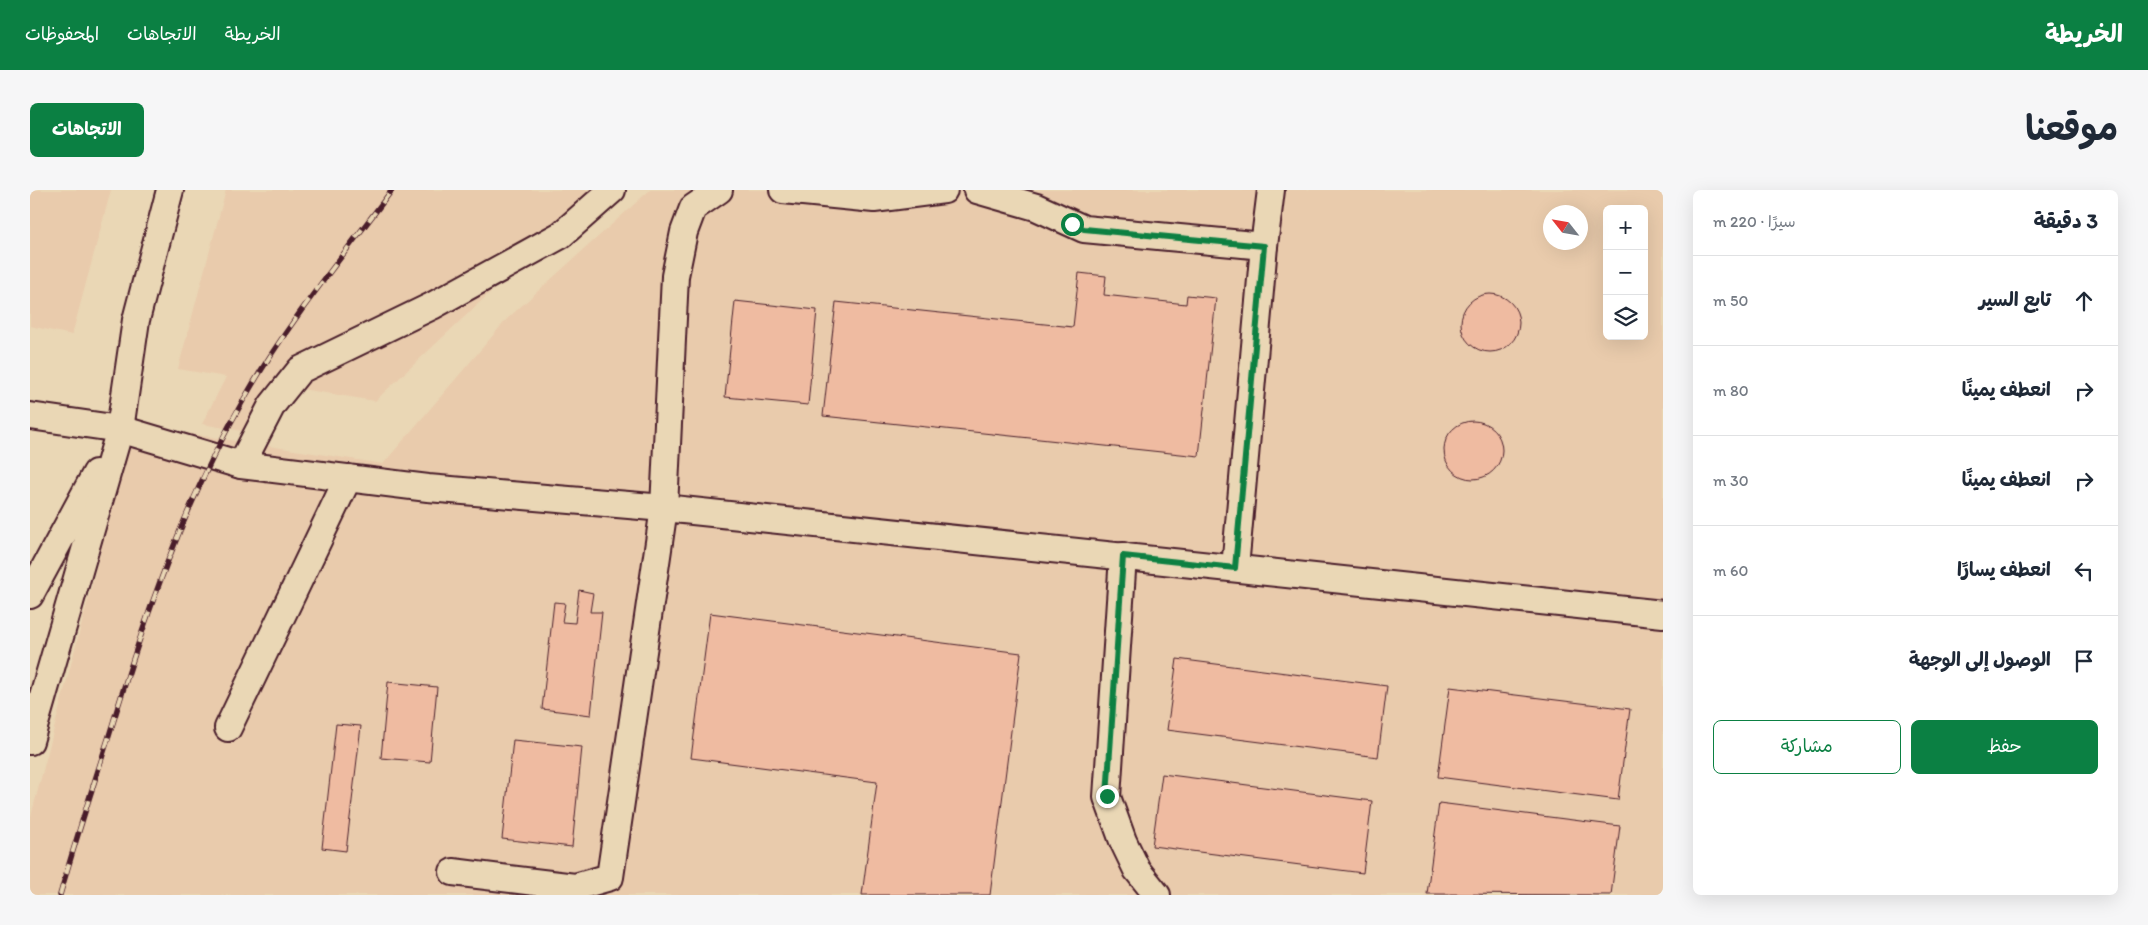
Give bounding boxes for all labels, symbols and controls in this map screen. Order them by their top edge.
text: الخريطة [2045,19,2123,48]
text: المحفوظات [25,23,99,45]
text: الاتجاهات [127,23,197,45]
text: الخريطة [225,23,281,45]
button: الاتجاهات [30,103,144,157]
text: موقعنا [2025,107,2118,149]
north arrow [1543,205,1588,250]
map controls [1603,205,1648,340]
button: + [1603,205,1648,250]
text: 3 دقيقة [2033,208,2098,233]
text: سيرًا · 220 m [1713,212,1796,231]
route start [1061,213,1084,236]
button: − [1603,250,1648,295]
icon: ahead [2070,287,2098,315]
text: تابع السير [1979,288,2051,311]
text: 50 m [1713,291,1748,310]
button: layers [1603,295,1648,340]
icon: right [2070,377,2098,405]
text: انعطف يمينًا [1962,378,2051,401]
text: 80 m [1713,381,1749,400]
icon: right [2070,467,2098,495]
text: انعطف يمينًا [1962,468,2051,491]
text: 30 m [1713,471,1749,490]
icon: left [2070,557,2098,585]
text: انعطف يسارًا [1957,558,2051,581]
text: 60 m [1713,561,1748,580]
icon: arrive [2070,647,2098,675]
text: الوصول إلى الوجهة [1909,648,2051,671]
button: مشاركة [1713,720,1901,774]
button: حفظ [1911,720,2098,774]
route end [1096,785,1119,808]

